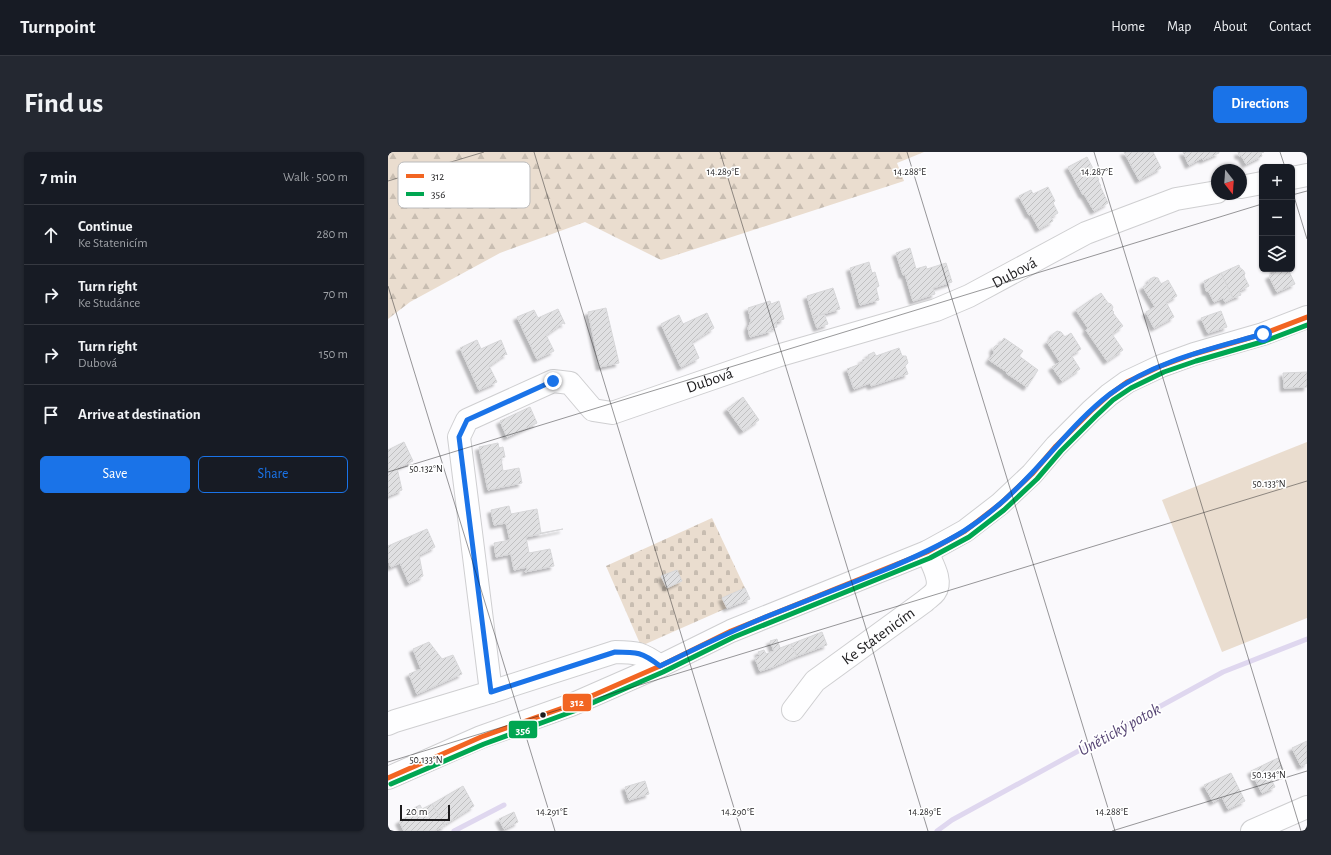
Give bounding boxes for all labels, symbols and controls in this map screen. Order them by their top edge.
text: Turnpoint [20,18,95,37]
text: Home [1111,20,1145,34]
text: Map [1167,20,1191,34]
text: About [1213,20,1247,34]
text: Contact [1269,20,1311,34]
button: Directions [1213,86,1307,123]
text: Find us [24,90,103,118]
legend [398,162,530,208]
north arrow [1211,164,1247,200]
map controls [1259,164,1295,272]
button: + [1259,164,1295,200]
text: 14.289°E [707,167,739,177]
text: 14.288°E [894,167,926,177]
text: 14.287°E [1081,167,1113,177]
text: 7 min [40,169,77,186]
text: Walk · 500 m [283,171,348,184]
text: 312 [431,171,444,182]
text: 356 [431,189,445,200]
button: − [1259,200,1295,236]
text: Continue [78,219,133,234]
icon: ahead [40,224,62,246]
text: 280 m [317,228,348,241]
button: layers [1259,236,1295,272]
text: Ke Statenicím [78,237,148,250]
street label: Dubová [989,254,1039,291]
text: Turn right [78,279,137,294]
icon: right [40,284,62,306]
text: 70 m [323,288,348,301]
text: Ke Studánce [78,297,140,310]
route start [1254,325,1272,343]
text: Turn right [78,339,137,354]
icon: right [40,344,62,366]
text: 150 m [319,348,348,361]
text: Dubová [78,357,117,370]
street label: Dubová [684,365,735,396]
route end [544,372,562,390]
icon: arrive [40,404,62,426]
text: Arrive at destination [78,407,201,422]
button: Save [40,456,190,493]
button: Share [198,456,348,493]
text: 50.132°N [409,464,443,474]
text: 50.133°N [1252,479,1286,489]
street label: Ke Statenicím [839,604,918,668]
line badge: 312 [562,693,592,712]
text: 312 [570,697,584,708]
water label: Únětický potok [1075,699,1164,760]
unlabelled marker [538,710,548,720]
line badge: 356 [508,720,538,739]
text: 356 [516,725,530,736]
text: 50.133°N [409,755,443,765]
text: 50.134°N [1252,770,1286,780]
scale bar [400,803,450,822]
text: 20 m [406,806,427,817]
text: 14.291°E [537,807,568,817]
text: 14.290°E [722,807,755,817]
text: 14.289°E [909,807,941,817]
text: 14.288°E [1096,807,1128,817]

